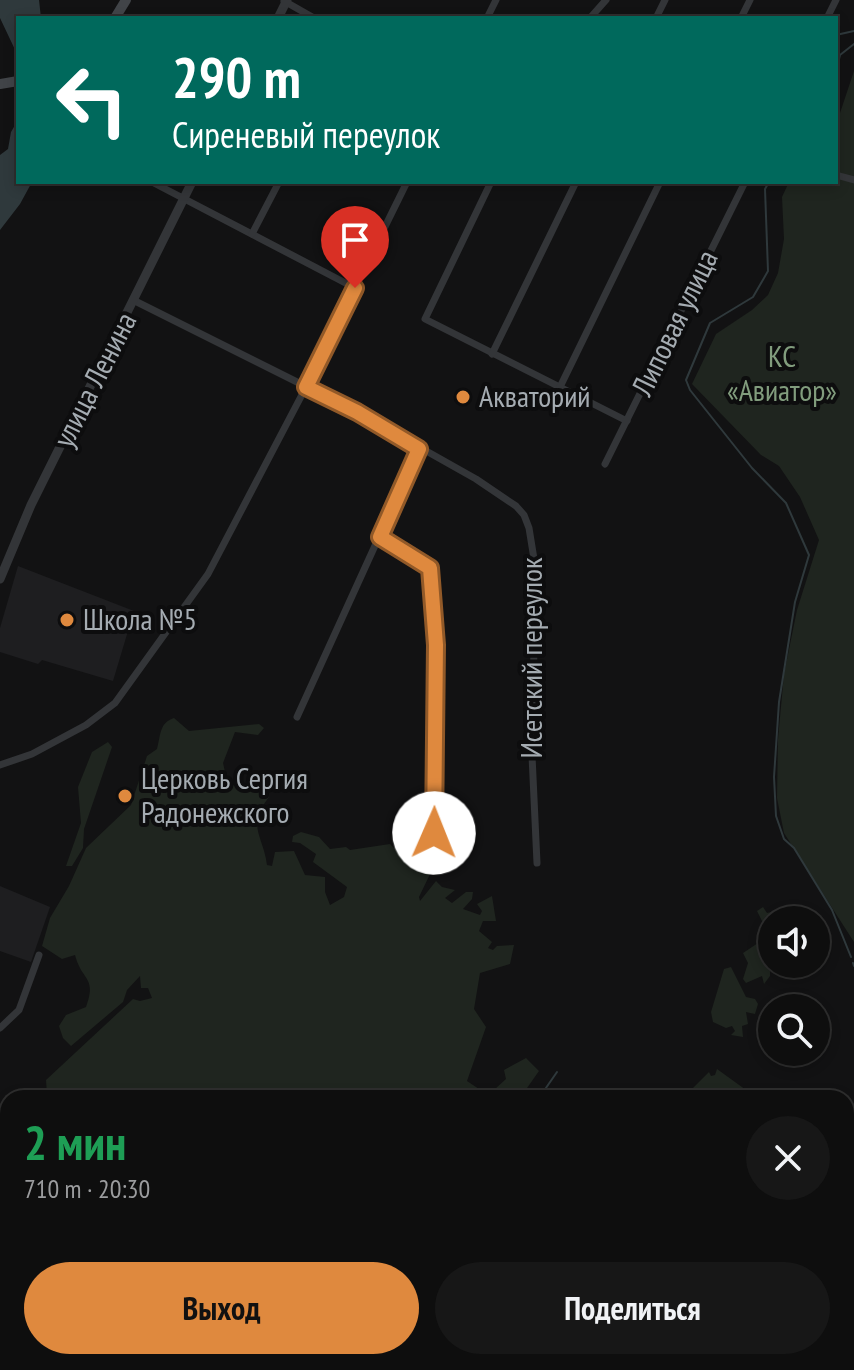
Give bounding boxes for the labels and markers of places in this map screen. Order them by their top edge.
pin [321,206,389,288]
place label: Акваторий [479,376,590,415]
marker: Акваторий [454,388,472,406]
place label: Школа №5 [83,599,197,638]
marker: Школа №5 [58,611,76,629]
place label: Церковь Сергия Радонежского [141,758,308,831]
marker: Церковь Сергия Радонежского [116,787,134,805]

